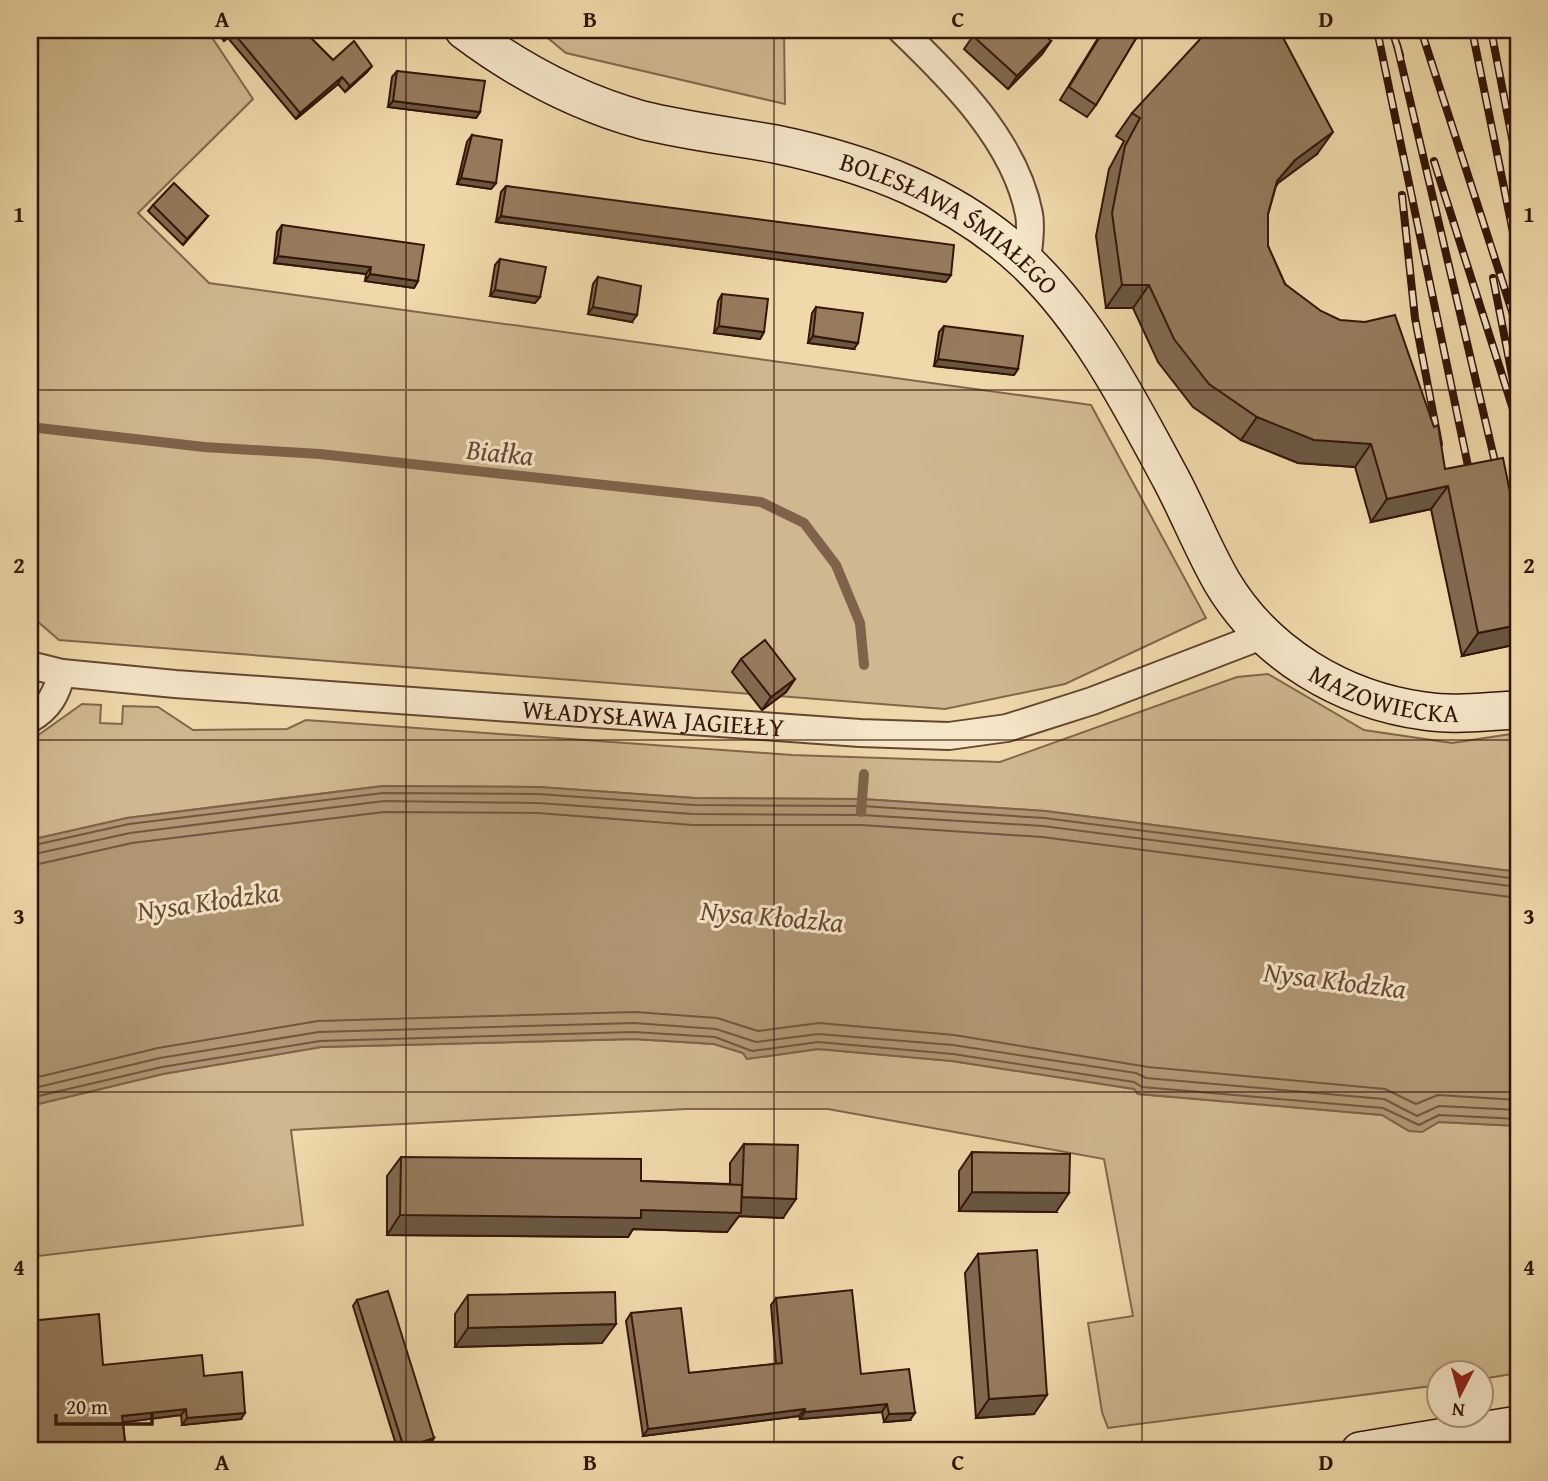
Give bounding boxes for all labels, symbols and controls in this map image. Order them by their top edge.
text: A [215,2,230,35]
text: B [583,2,597,35]
text: C [951,2,965,35]
text: D [1319,2,1334,35]
street label: BOLESŁAWA ŚMIAŁEGO [835,141,1068,303]
text: 1 [13,197,25,230]
text: 1 [1523,197,1535,230]
water label: Białka [463,427,536,475]
text: 2 [13,548,25,581]
text: 2 [1523,548,1535,581]
street label: MAZOWIECKA [1302,654,1459,732]
street label: WŁADYSŁAWA JAGIEŁŁY [521,689,786,747]
water label: Nysa Kłodzka [133,870,282,931]
water label: Nysa Kłodzka [698,889,845,942]
text: 3 [13,899,25,932]
text: 3 [1523,899,1535,932]
water label: Nysa Kłodzka [1260,950,1409,1009]
text: 4 [13,1250,25,1283]
text: 4 [1523,1250,1535,1283]
north arrow [1426,1358,1496,1428]
scale bar [56,1383,152,1427]
text: 20 m [66,1391,108,1422]
text: N [1450,1396,1466,1425]
text: A [215,1445,230,1478]
text: B [583,1445,597,1478]
text: C [951,1445,965,1478]
text: D [1319,1445,1334,1478]

